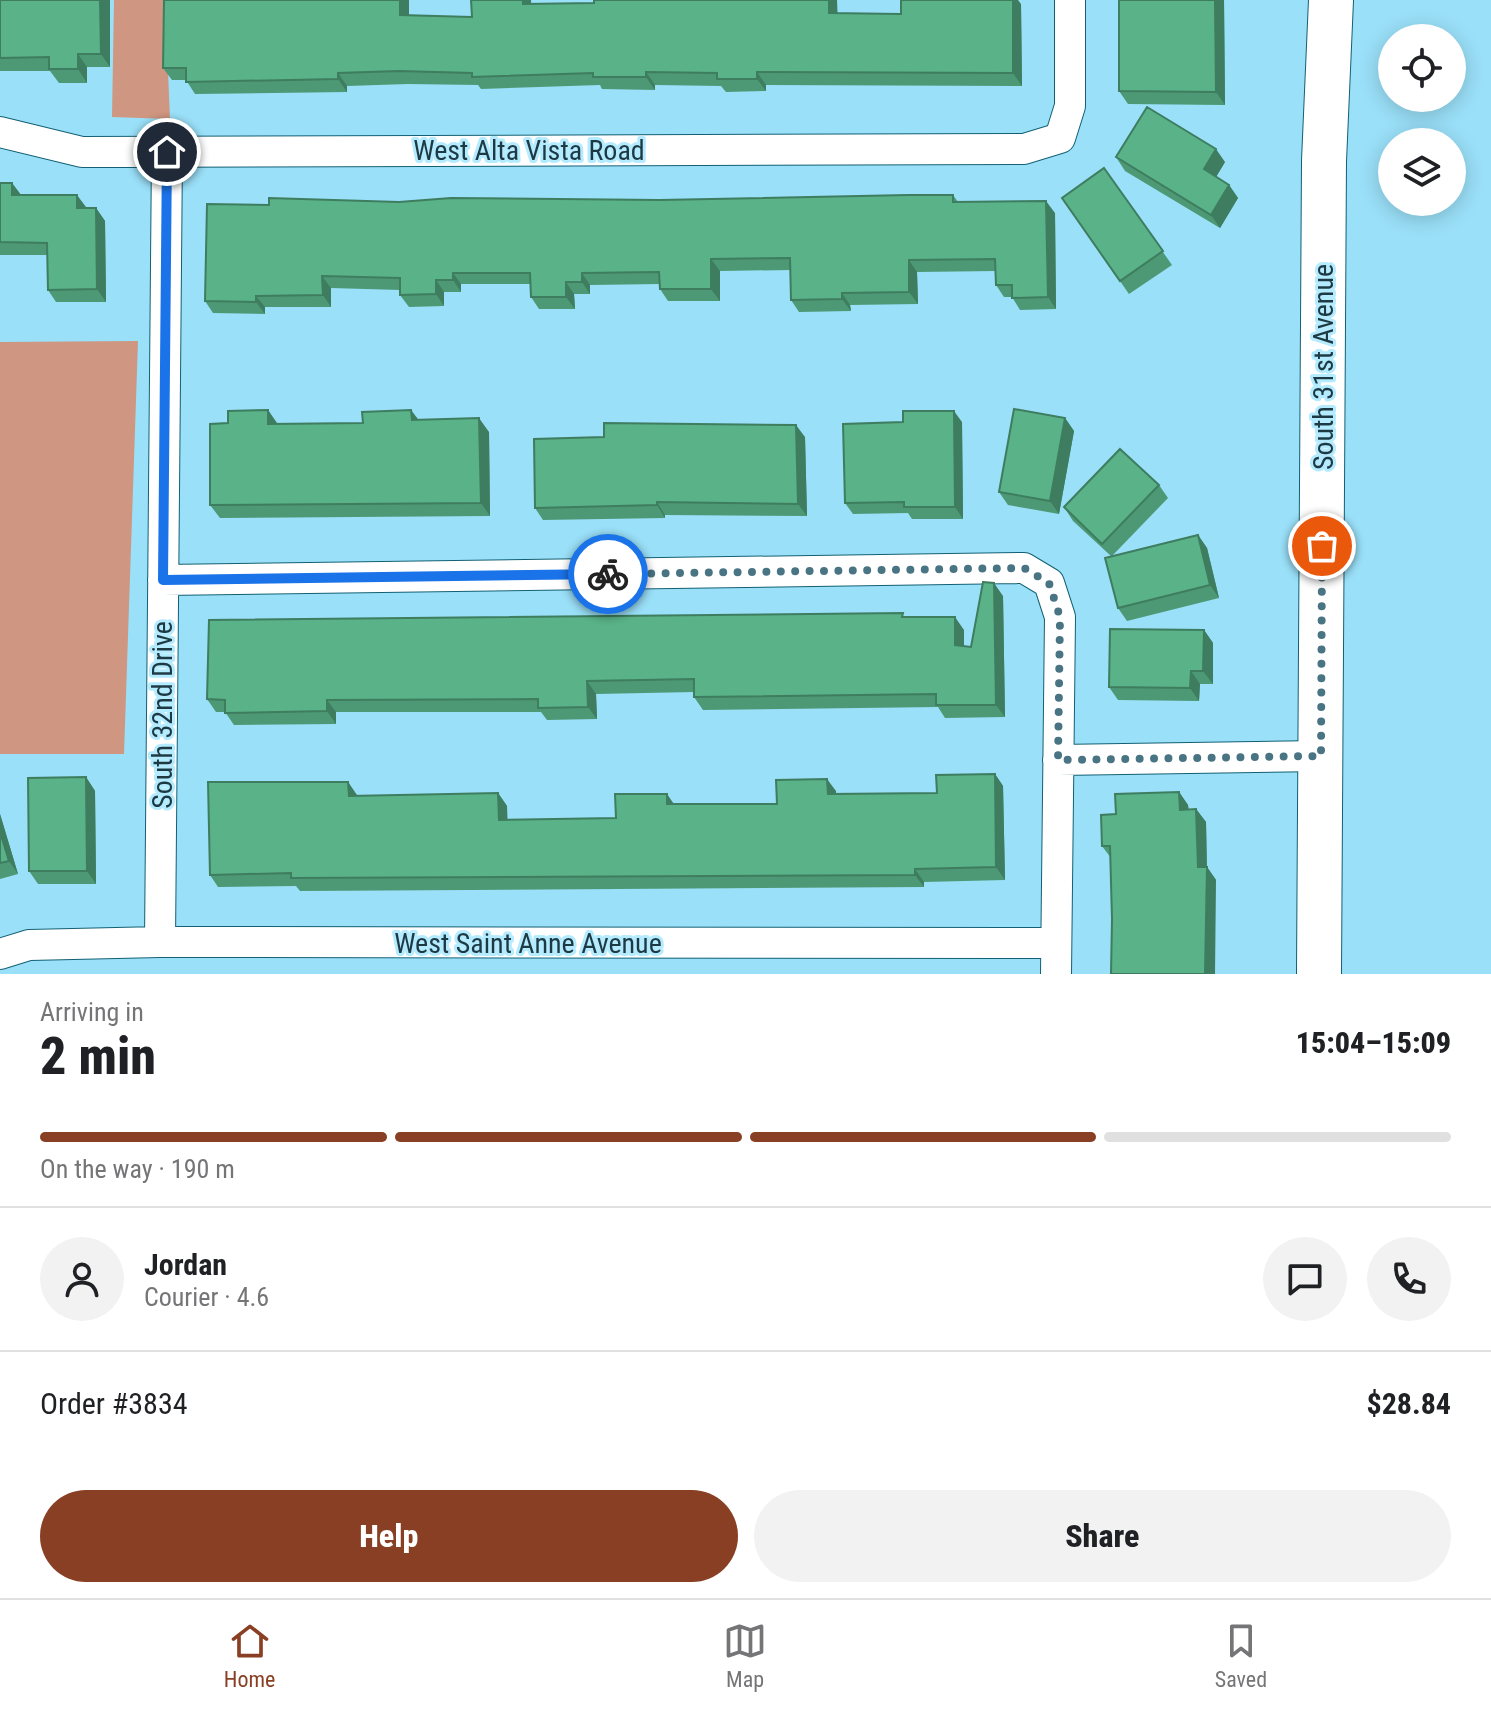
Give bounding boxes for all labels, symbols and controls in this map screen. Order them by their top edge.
map controls [1378,24,1466,216]
button: locate [1378,24,1466,112]
pin [133,118,201,186]
button: layers [1378,128,1466,216]
icon: home [145,130,189,174]
street label: West Alta Vista Road [413,134,645,167]
street label: South 31st Avenue [1307,264,1340,470]
pin [1288,512,1356,580]
icon: bag [1300,524,1344,568]
courier [568,534,648,614]
icon: bike [586,552,630,596]
street label: South 32nd Drive [146,621,179,809]
street label: West Saint Anne Avenue [394,927,662,960]
text: Arriving in [40,997,144,1027]
text: 15:04–15:09 [1296,1025,1451,1060]
text: 2 min [40,1026,156,1087]
text: On the way · 190 m [40,1154,235,1184]
button: person [40,1237,124,1321]
button: chat [1263,1237,1347,1321]
button: phone [1367,1237,1451,1321]
text: Jordan [144,1247,227,1282]
text: Courier · 4.6 [144,1282,269,1312]
text: Order #3834 [40,1386,188,1421]
text: $28.84 [1366,1386,1451,1421]
button: Help [40,1490,738,1582]
button: Share [754,1490,1451,1582]
tab: Home [224,1619,275,1692]
tab: Map [723,1619,767,1692]
tab: Saved [1215,1619,1267,1692]

